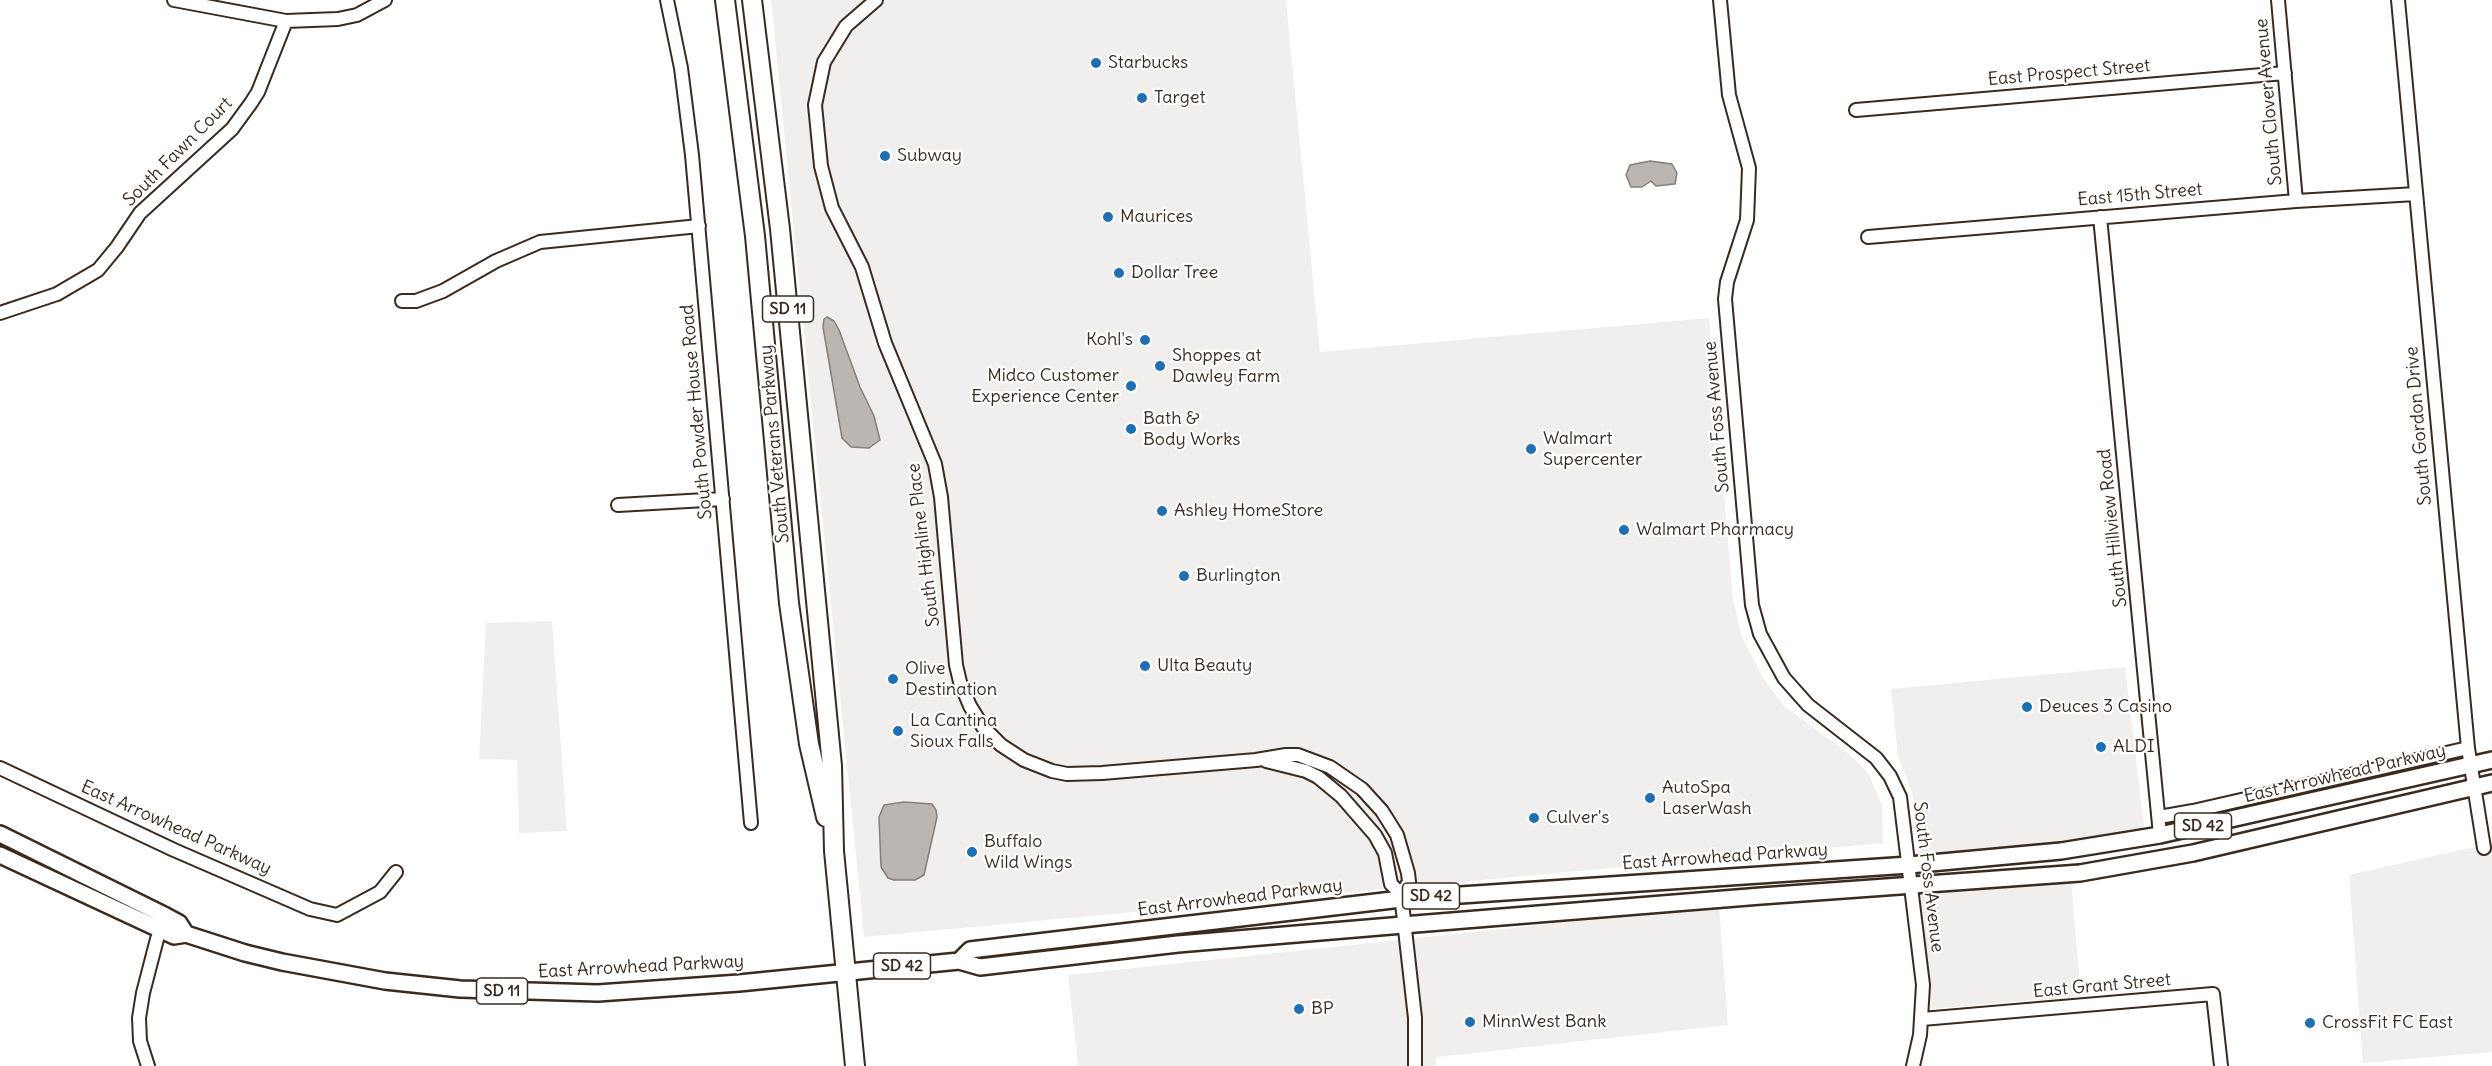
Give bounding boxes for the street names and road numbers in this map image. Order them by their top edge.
street label: South Clover Avenue [2251,17,2287,187]
street label: East Prospect Street [1987,55,2151,91]
street label: South Fawn Court [119,93,237,211]
street label: East 15th Street [2077,179,2203,211]
road number: SD 11 [762,296,814,322]
street label: South Powder House Road [677,304,717,520]
street label: South Foss Avenue [1700,340,1734,494]
street label: South Veterans Parkway [756,344,794,544]
street label: South Gordon Drive [2401,346,2437,506]
street label: South Hillview Road [2094,448,2132,608]
street label: South Highline Place [903,462,945,628]
street label: East Arrowhead Parkway [2242,740,2448,808]
street label: East Arrowhead Parkway [77,776,275,880]
street label: South Foss Avenue [1908,800,1948,954]
road number: SD 42 [2174,813,2232,839]
street label: East Arrowhead Parkway [1621,839,1829,875]
street label: East Arrowhead Parkway [1136,875,1344,921]
road number: SD 42 [1402,883,1460,909]
street label: East Arrowhead Parkway [537,951,745,983]
road number: SD 42 [874,953,930,979]
street label: East Grant Street [2032,969,2172,1003]
road number: SD 11 [476,978,528,1004]

